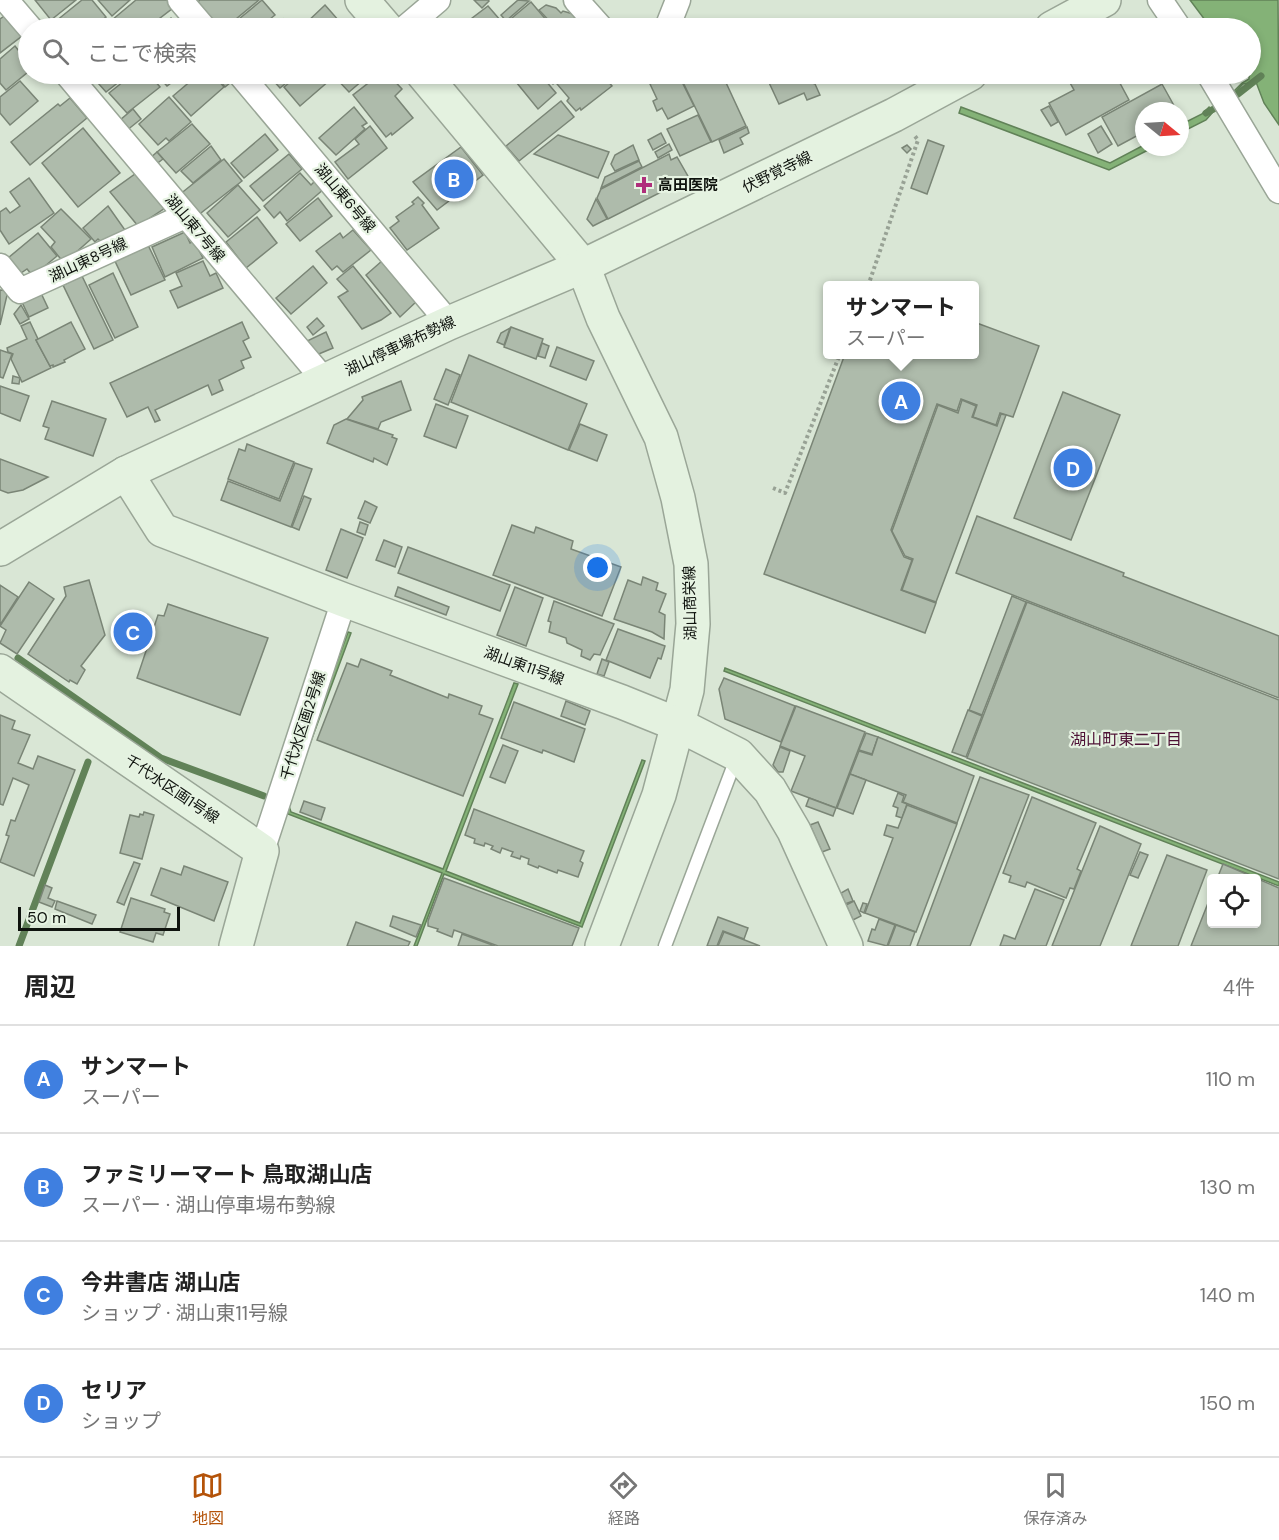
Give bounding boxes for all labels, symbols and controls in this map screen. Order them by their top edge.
search box [18,18,1261,84]
icon: search [39,35,72,68]
text: ここで検索 [87,39,197,68]
north arrow [1135,102,1189,156]
street label: 伏野覚寺線 [739,147,815,197]
pin: B [434,156,474,201]
street label: 湖山東6号線 [310,159,380,237]
place label: 高田医院 [658,175,718,195]
marker: 高田医院 [635,176,653,194]
street label: 湖山東7号線 [161,190,229,266]
street label: 湖山東8号線 [46,233,130,287]
popup [823,281,979,359]
text: サンマート [846,293,956,322]
street label: 湖山停車場布勢線 [341,312,459,380]
text: スーパー [846,325,926,351]
pin: A [882,378,920,424]
pin: D [1054,446,1092,490]
your location [583,553,612,582]
street label: 湖山商栄線 [679,565,701,641]
pin: C [114,610,152,654]
street label: 湖山東11号線 [481,642,567,690]
street label: 千代水区画2号線 [276,669,330,783]
district label: 湖山町東二丁目 [1070,729,1182,750]
street label: 千代水区画1号線 [121,750,223,828]
map controls [1207,874,1261,928]
button: locate [1207,874,1261,928]
scale bar [18,904,180,932]
text: 50 m [27,907,66,928]
text: 周辺 [24,970,76,1004]
text: 4件 [1223,974,1255,1000]
text: サンマート [81,1052,191,1081]
text: A [36,1066,51,1092]
text: 110 m [1206,1066,1255,1092]
text: スーパー [81,1084,161,1110]
text: ファミリーマート 鳥取湖山店 [81,1160,372,1189]
text: B [37,1174,50,1200]
text: 130 m [1200,1174,1255,1200]
text: スーパー · 湖山停車場布勢線 [81,1192,335,1218]
text: 今井書店 湖山店 [81,1268,240,1297]
text: C [36,1282,51,1308]
text: 140 m [1200,1282,1255,1308]
text: ショップ · 湖山東11号線 [81,1300,288,1326]
text: セリア [81,1376,147,1405]
text: D [36,1390,51,1416]
text: 150 m [1200,1390,1255,1416]
text: ショップ [81,1408,161,1434]
tab: 地図 [191,1469,224,1529]
tab: 経路 [607,1469,640,1529]
tab: 保存済み [1023,1469,1087,1529]

